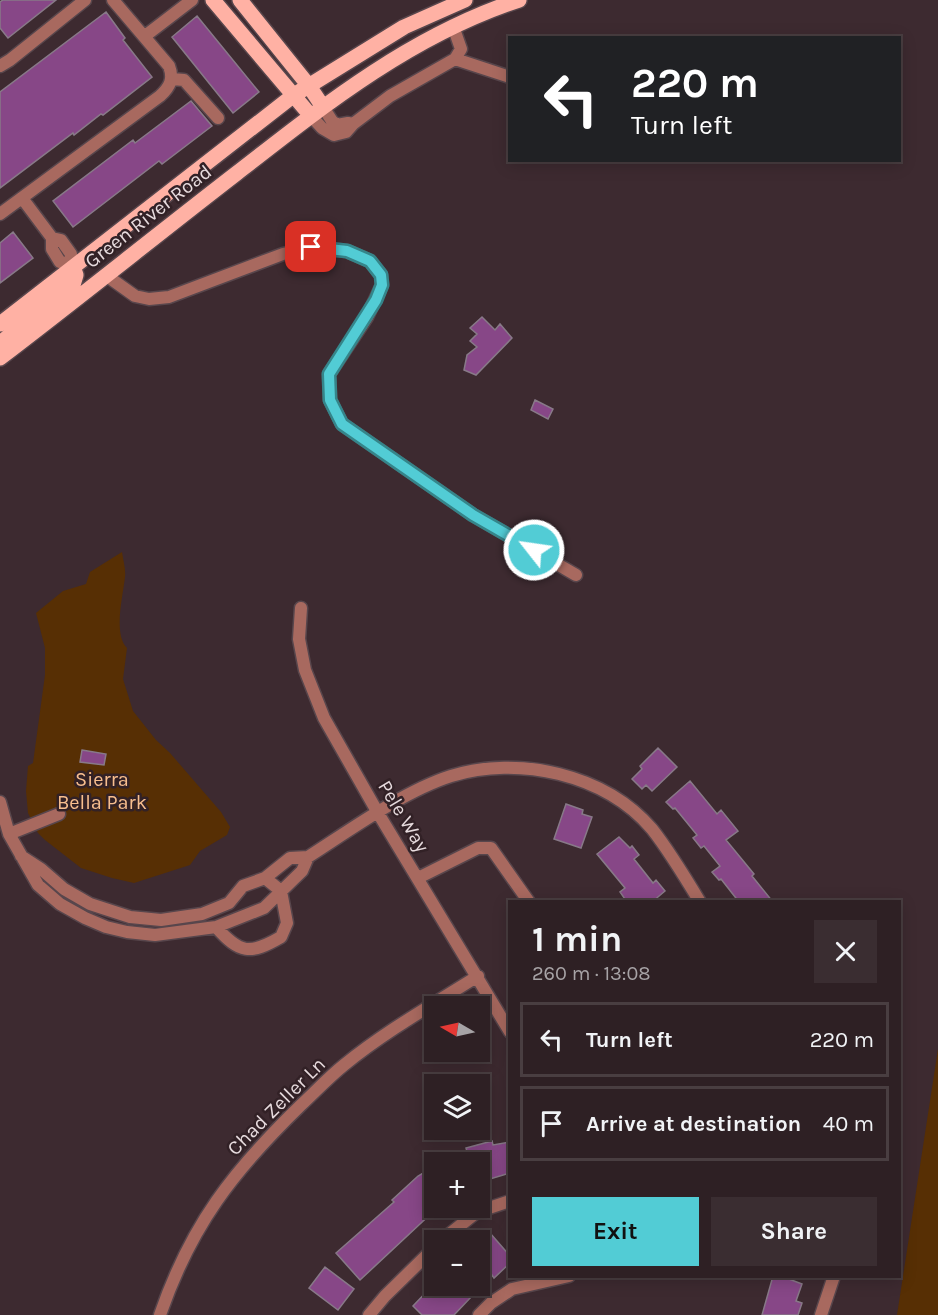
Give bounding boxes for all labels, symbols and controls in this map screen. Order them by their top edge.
text: 220 m [631,58,759,108]
icon: left [532,60,610,138]
text: Turn left [631,109,732,141]
street label: Green River Road [81,160,216,273]
pin [285,221,336,272]
icon: arrive [294,230,327,263]
position arrow [502,518,566,582]
park label: Sierra Bella Park [57,768,147,814]
street label: Pele Way [373,776,434,856]
text: 1 min [532,918,622,960]
button: close [814,920,877,983]
text: 260 m · 13:08 [532,962,651,985]
north arrow [424,996,490,1062]
map controls [424,996,490,1296]
icon: left [535,1023,568,1056]
text: Turn left [586,1027,673,1053]
text: 220 m [810,1027,874,1053]
street label: Chad Zeller Ln [223,1053,330,1160]
button: layers [424,1074,490,1140]
icon: arrive [535,1107,568,1140]
text: Arrive at destination [586,1111,801,1137]
text: 40 m [823,1111,874,1137]
button: + [424,1152,490,1218]
button: Exit [532,1197,699,1266]
button: Share [711,1197,877,1266]
button: − [424,1230,490,1296]

